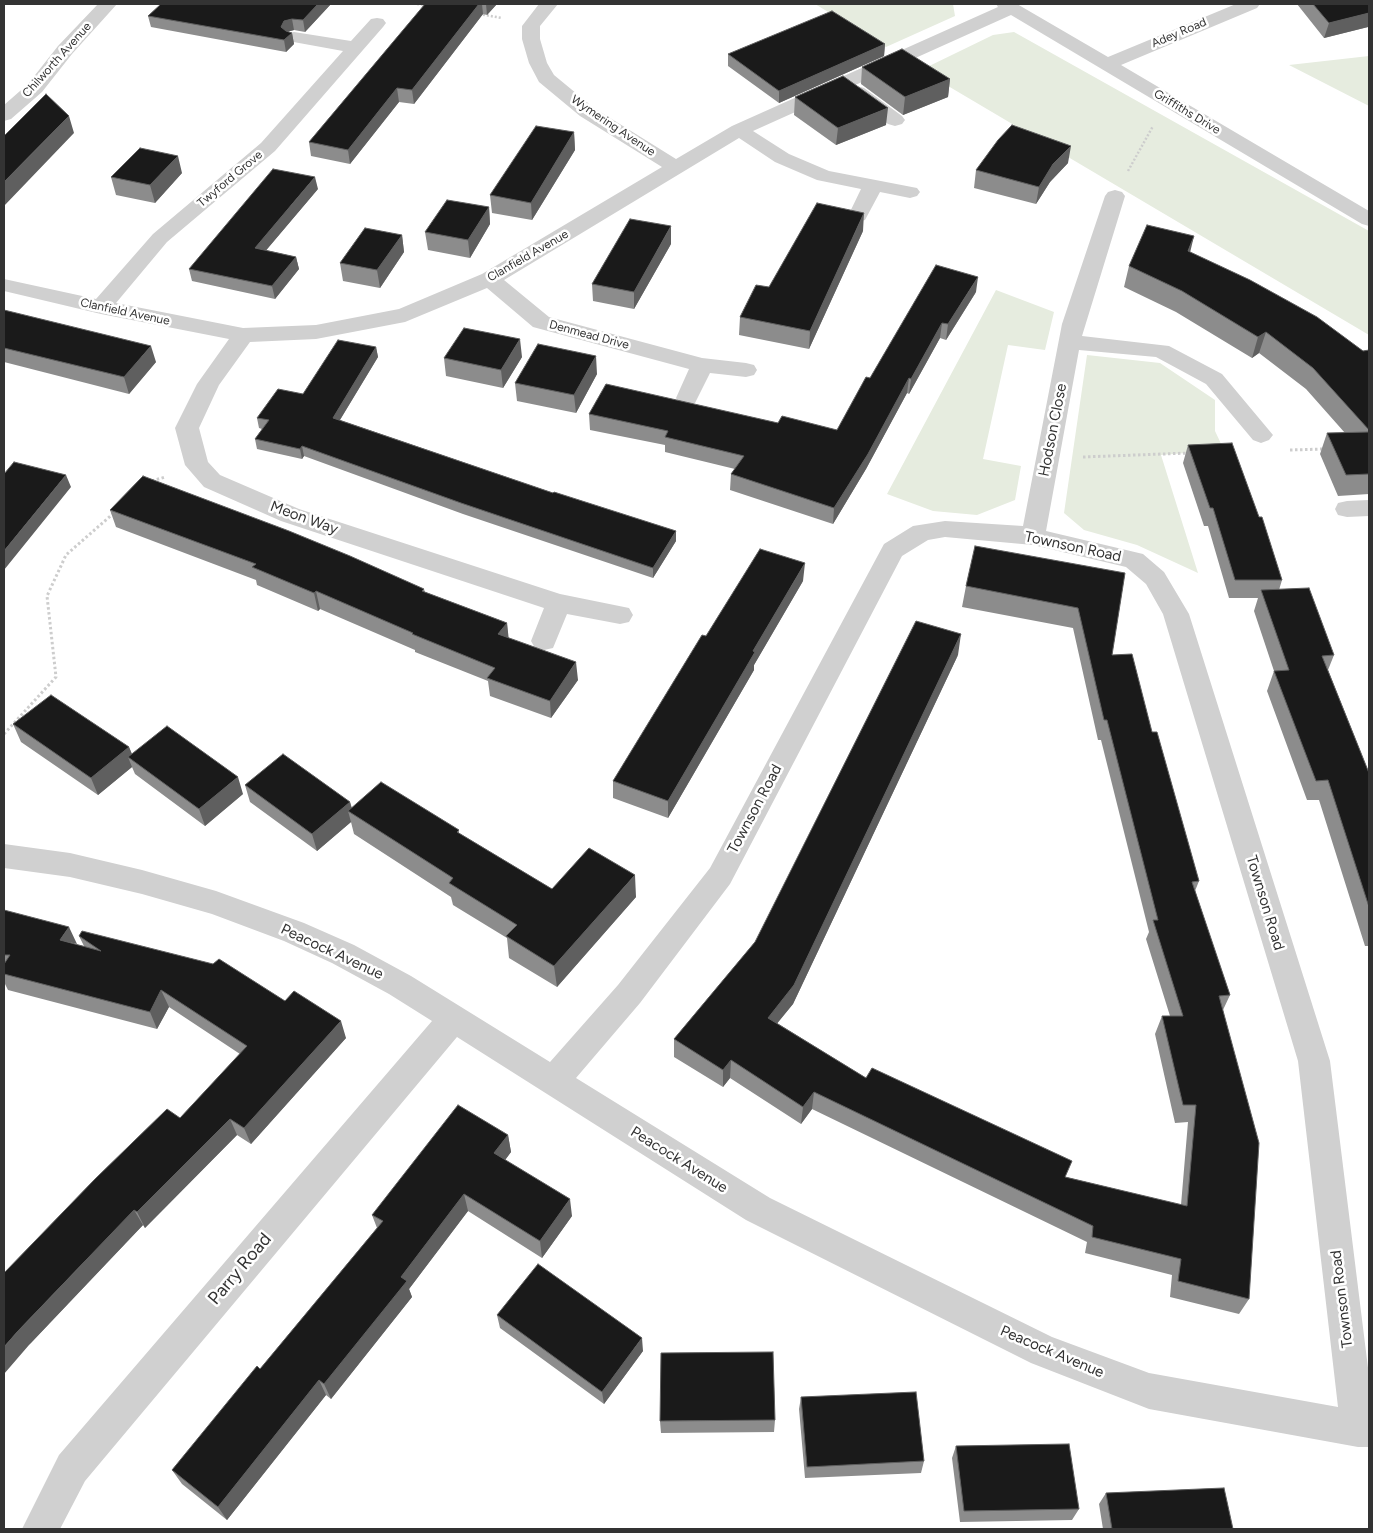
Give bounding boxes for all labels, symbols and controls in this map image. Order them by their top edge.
street label: Adey Road [1149,15,1209,51]
street label: Chilworth Avenue [20,20,94,100]
street label: Griffiths Drive [1151,86,1223,138]
street label: Wymering Avenue [568,92,658,160]
street label: Twyford Grove [195,148,265,210]
street label: Clanfield Avenue [485,227,571,285]
street label: Clanfield Avenue [79,295,171,329]
street label: Denmead Drive [547,317,631,353]
street label: Hodson Close [1035,382,1071,478]
street label: Meon Way [268,497,340,539]
street label: Townson Road [1023,528,1123,566]
street label: Townson Road [724,761,786,857]
street label: Townson Road [1242,853,1288,953]
street label: Peacock Avenue [278,920,386,984]
street label: Peacock Avenue [627,1123,731,1197]
street label: Parry Road [204,1229,276,1309]
street label: Townson Road [1327,1249,1357,1349]
street label: Peacock Avenue [997,1322,1107,1382]

